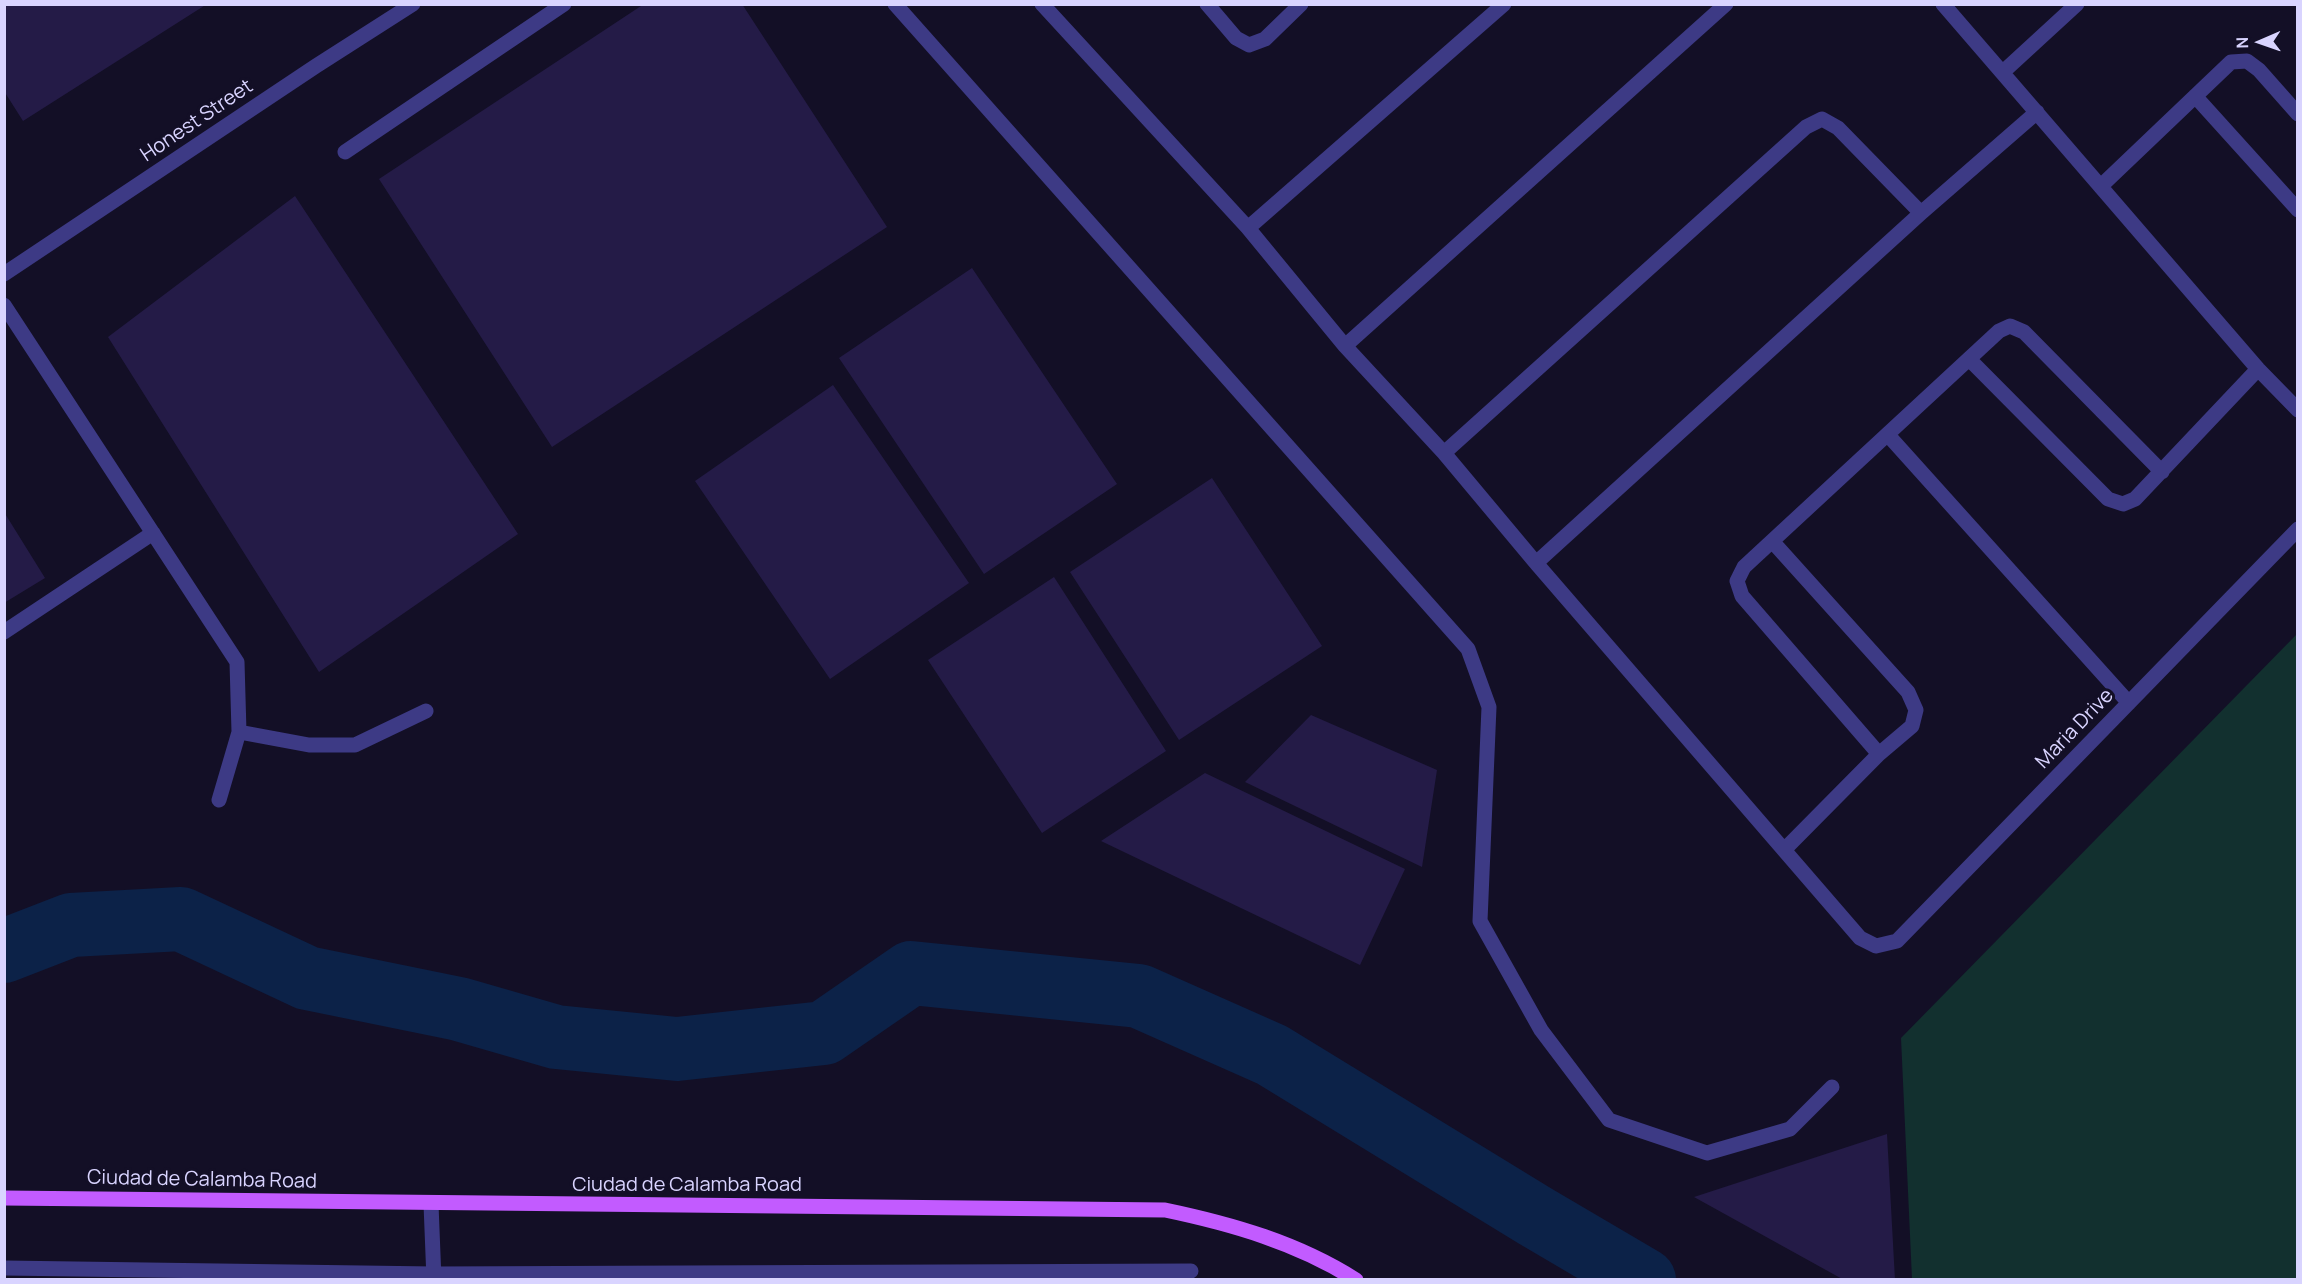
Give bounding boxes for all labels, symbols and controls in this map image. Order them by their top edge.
north arrow [2230,12,2290,72]
text: N [2231,36,2253,49]
street label: Honest Street [136,75,258,167]
street label: Maria Drive [2031,684,2119,774]
street label: Ciudad de Calamba Road [87,1166,317,1194]
street label: Ciudad de Calamba Road [572,1173,802,1197]

